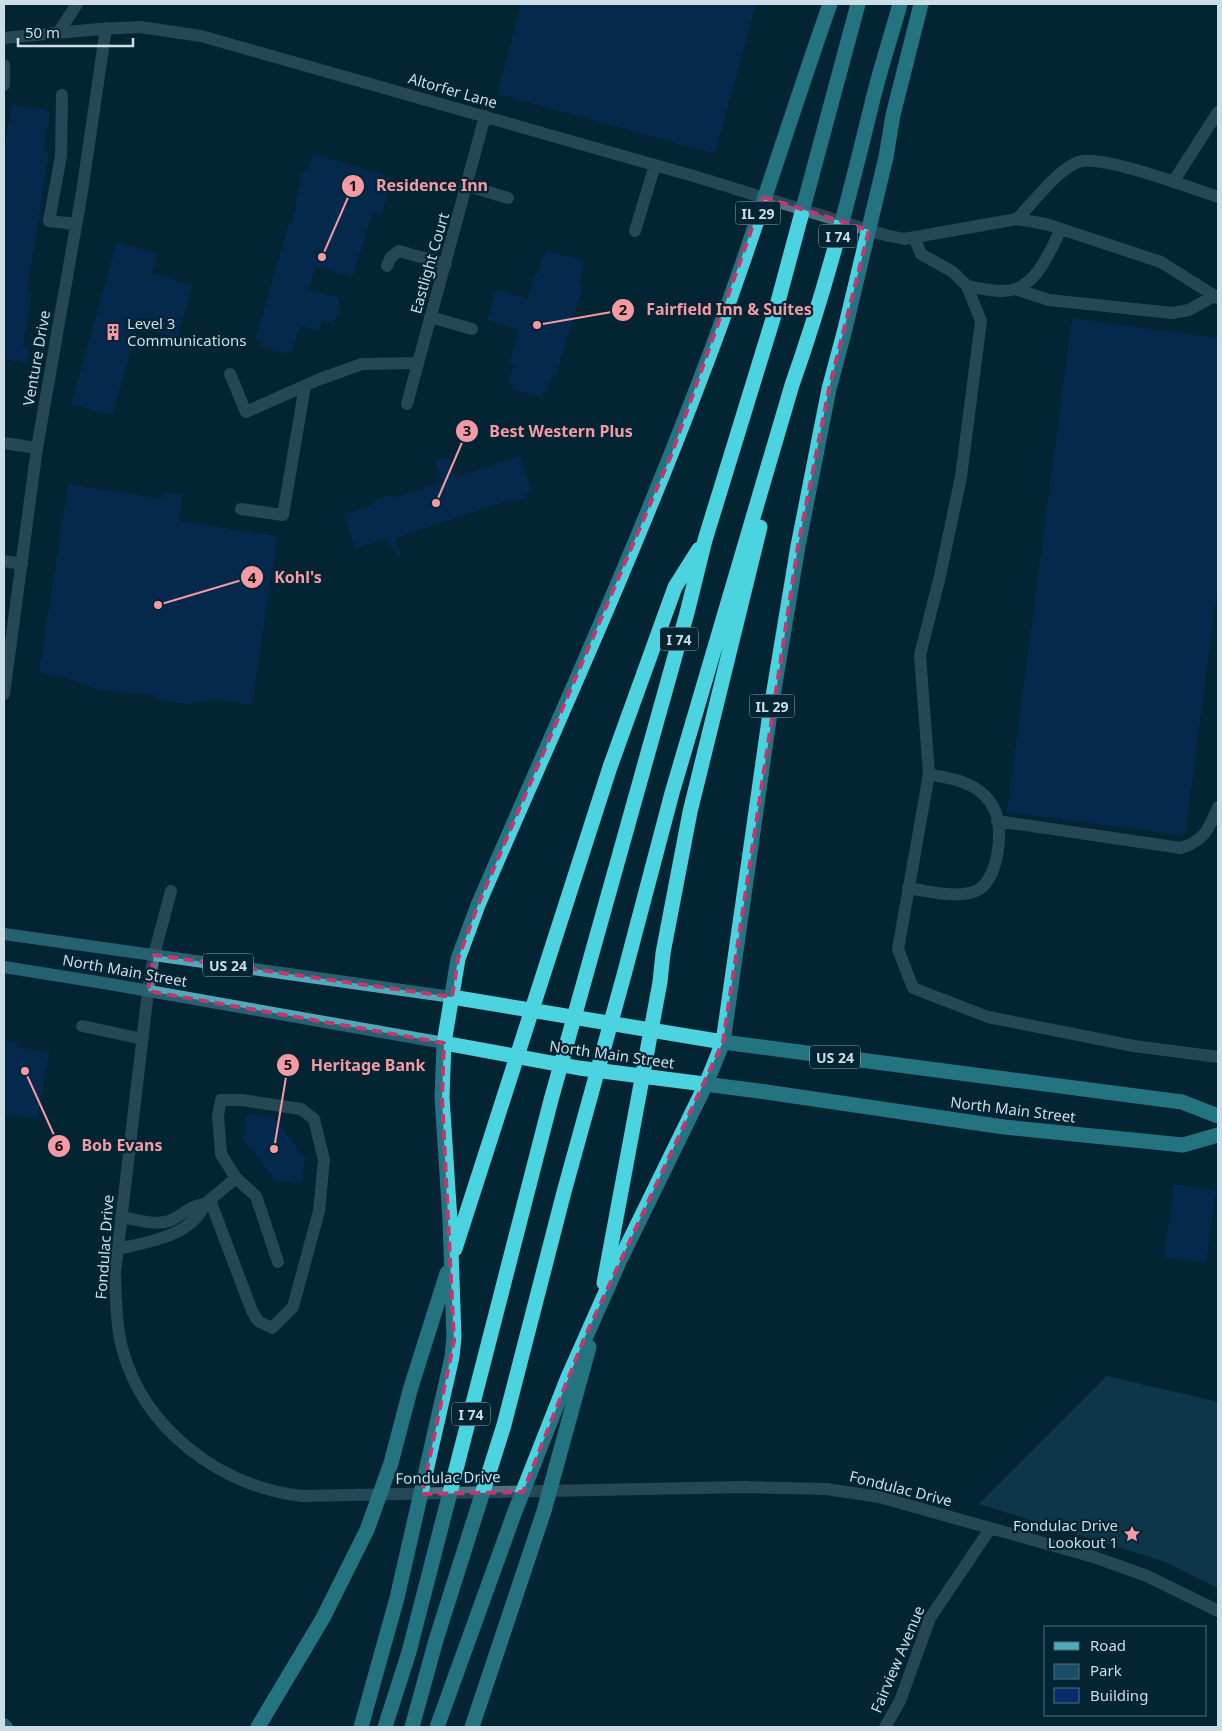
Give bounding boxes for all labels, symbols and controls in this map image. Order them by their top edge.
scale bar [18,15,132,47]
text: 50 m [25,22,60,42]
street label: Altorfer Lane [406,68,500,112]
callout: Residence Inn [341,170,498,201]
text: Residence Inn [376,174,488,196]
text: 1 [349,175,357,195]
road number: IL 29 [736,202,780,224]
street label: Eastlight Court [405,210,453,316]
road number: I 74 [819,225,857,248]
callout: Fairfield Inn & Suites [611,294,822,325]
text: Fairfield Inn & Suites [646,298,812,320]
text: 2 [619,299,628,319]
street label: Venture Drive [18,309,54,407]
place label: Level 3 Communications [127,313,246,350]
building icon: Level 3 Communications [103,322,123,342]
callout: Best Western Plus [455,416,643,447]
text: 3 [463,420,471,440]
text: Best Western Plus [489,420,633,442]
callout: Kohl's [240,562,332,593]
text: Kohl's [274,566,322,588]
text: 4 [248,567,257,587]
road number: I 74 [660,628,698,650]
road number: IL 29 [750,694,794,718]
street label: North Main Street [61,949,189,991]
road number: US 24 [203,954,253,976]
street label: North Main Street [548,1035,676,1073]
road number: US 24 [810,1046,860,1068]
callout: Heritage Bank [275,1049,435,1080]
text: 5 [284,1054,292,1074]
text: Heritage Bank [311,1054,425,1076]
street label: North Main Street [949,1091,1077,1127]
callout: Bob Evans [46,1130,172,1161]
text: Bob Evans [81,1134,163,1156]
text: 6 [55,1135,64,1155]
street label: Fondulac Drive [90,1194,118,1300]
road number: I 74 [452,1402,490,1426]
street label: Fondulac Drive [395,1466,501,1488]
street label: Fondulac Drive [848,1466,954,1510]
place label: Fondulac Drive Lookout 1 [1013,1515,1118,1552]
place icon: Fondulac Drive Lookout 1 [1122,1524,1142,1544]
street label: Fairview Avenue [865,1602,929,1716]
legend [1044,1626,1207,1716]
text: Road [1090,1635,1126,1655]
text: Park [1090,1660,1122,1680]
text: Building [1090,1685,1148,1705]

